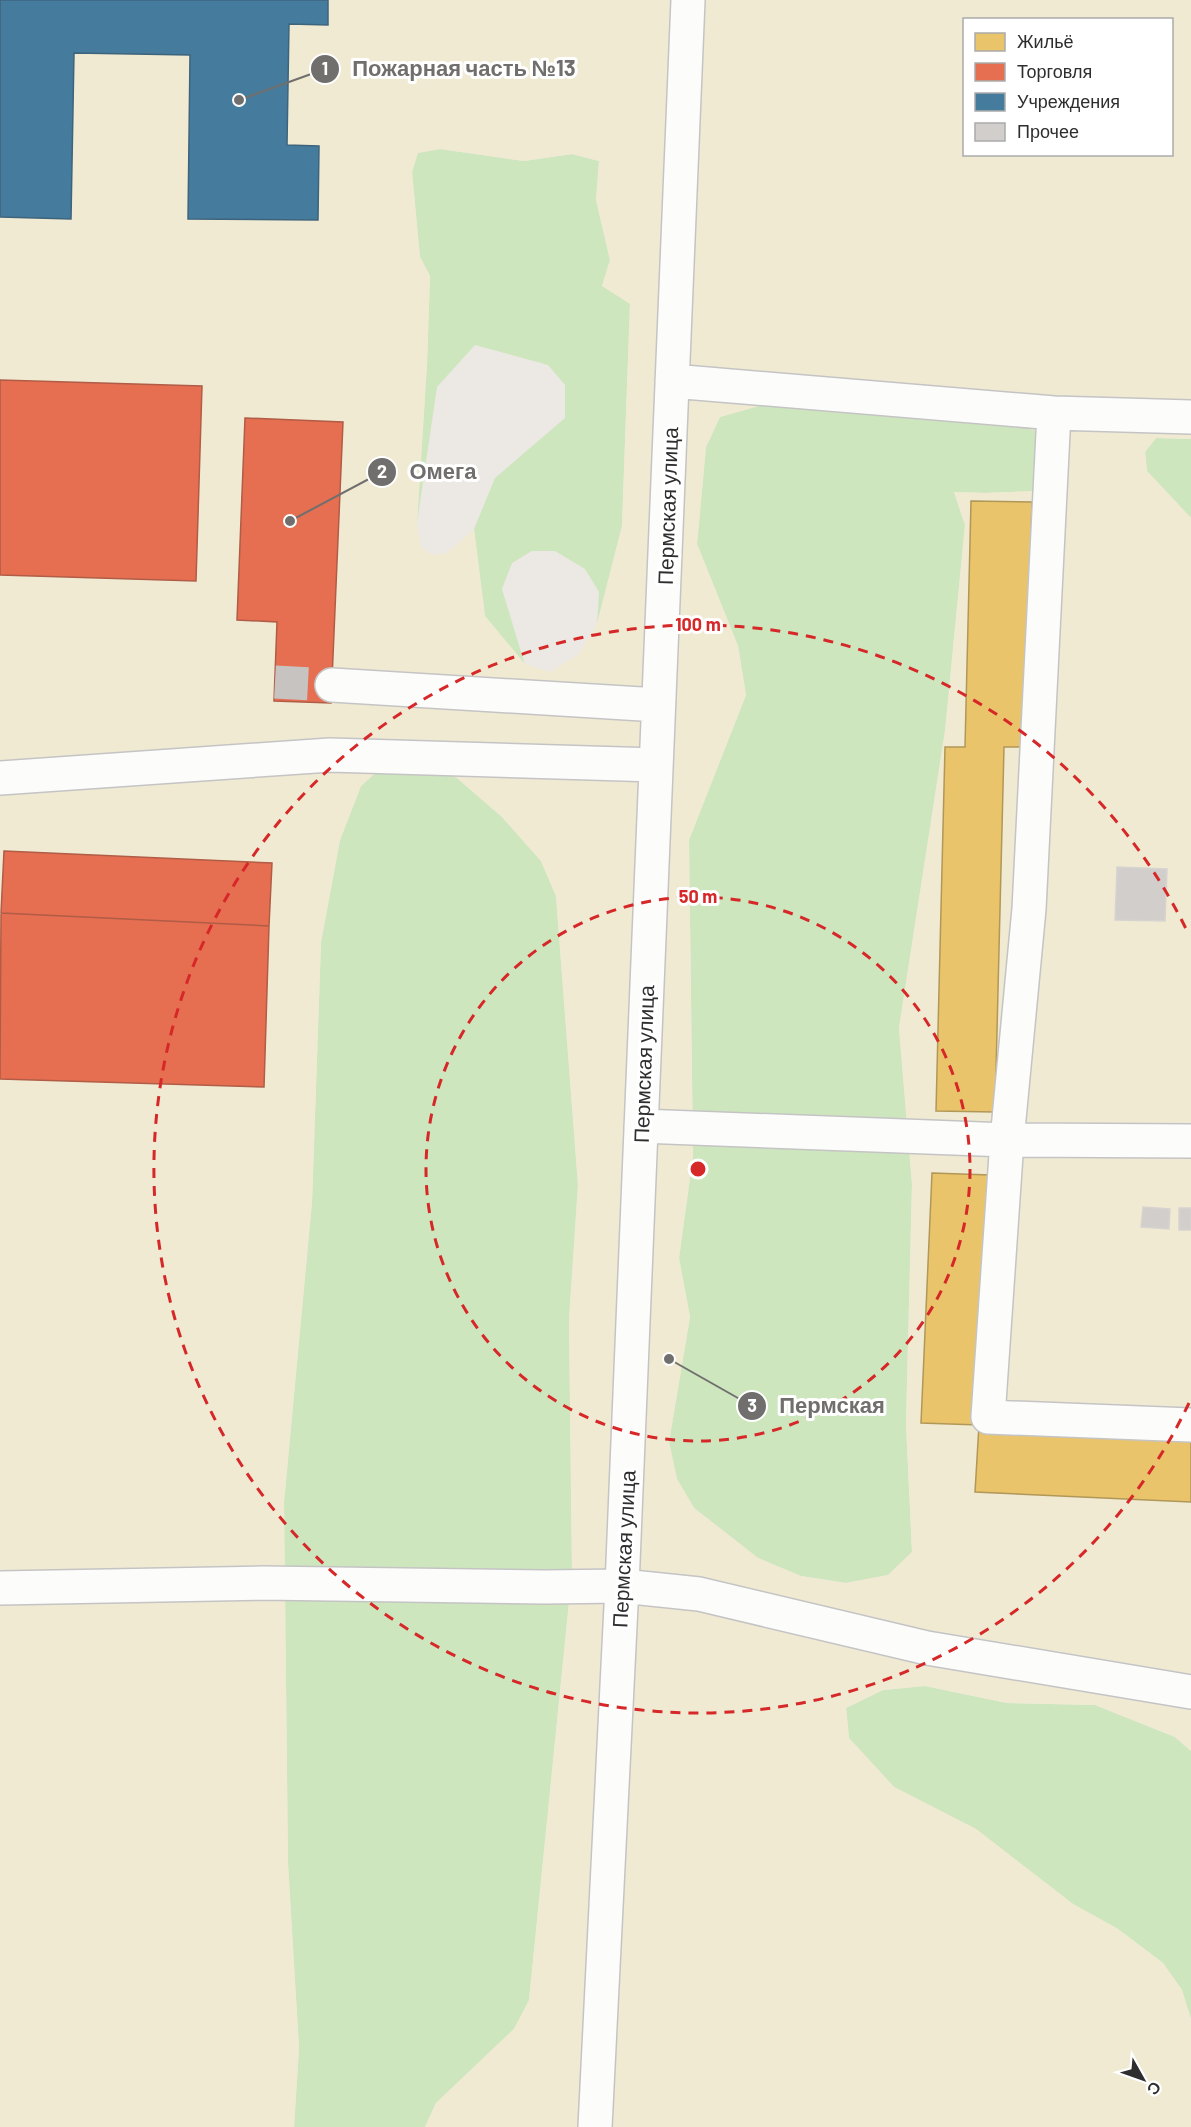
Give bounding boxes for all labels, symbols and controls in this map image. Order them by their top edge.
legend [963,18,1173,156]
text: Жильё [1017,30,1074,52]
callout: Пожарная часть №13 [310,49,587,89]
text: Пожарная часть №13 [352,54,576,81]
text: 1 [322,57,328,79]
text: Торговля [1017,60,1092,82]
text: Учреждения [1017,90,1120,112]
text: Прочее [1017,120,1079,142]
street label: Пермская улица [652,426,682,585]
callout: Омега [367,452,488,492]
text: Омега [409,457,477,483]
text: 2 [377,460,387,482]
text: 100 m [675,613,721,635]
text: 50 m [679,885,717,907]
street label: Пермская улица [628,984,658,1143]
centre of rings [688,1159,708,1179]
callout: Пермская [737,1386,896,1426]
text: Пермская [779,1391,885,1418]
text: 3 [747,1394,757,1416]
street label: Пермская улица [606,1469,640,1629]
north arrow [1113,2049,1173,2109]
text: С [1144,2078,1166,2100]

